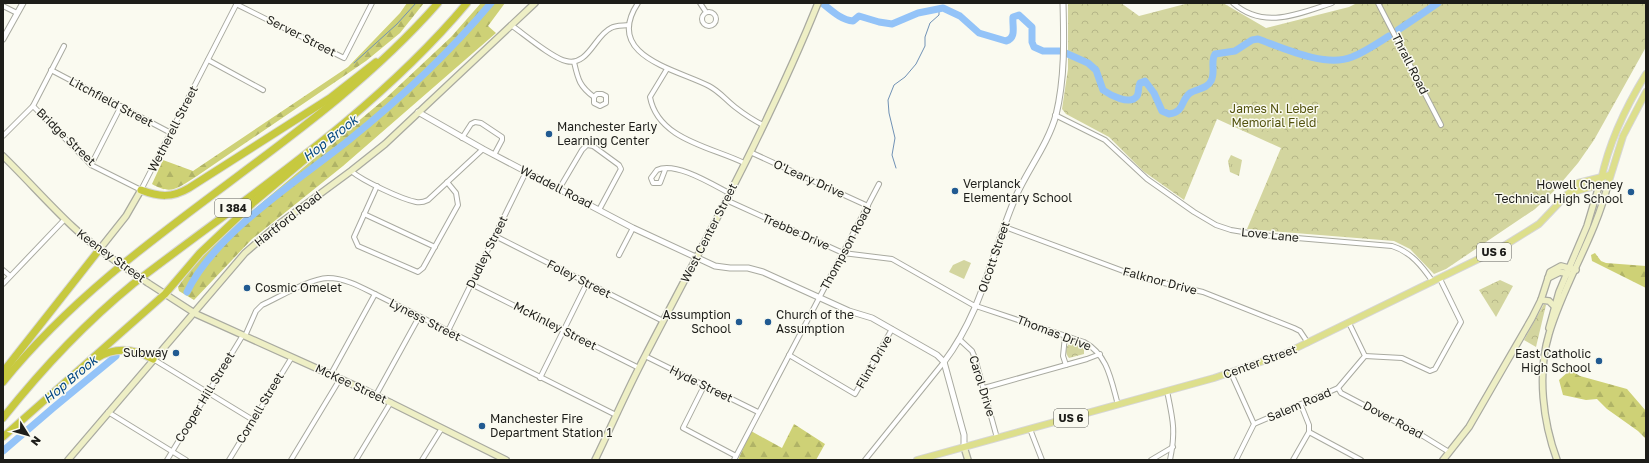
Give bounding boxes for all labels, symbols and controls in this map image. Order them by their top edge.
street label: Server Street [264,12,339,60]
street label: Thrall Road [1389,31,1432,97]
street label: Litchfield Street [67,73,156,130]
street label: Wetherell Street [144,83,201,174]
park label: James N. Leber Memorial Field [1230,101,1319,130]
street label: Bridge Street [34,105,99,169]
water label: Hop Brook [299,111,362,164]
place label: Manchester Early Learning Center [557,119,657,148]
marker: Manchester Early Learning Center [544,129,554,139]
street label: O'Leary Drive [771,156,847,201]
street label: Waddell Road [517,162,595,211]
place label: Verplanck Elementary School [963,176,1072,205]
place label: Howell Cheney Technical High School [1495,177,1623,206]
street label: West Center Street [677,180,740,285]
marker: Verplanck Elementary School [950,186,960,196]
marker: Howell Cheney Technical High School [1626,187,1636,197]
street label: Hartford Road [251,188,324,250]
road number: I 384 [215,199,251,217]
street label: Thompson Road [817,203,874,293]
street label: Trebbe Drive [760,210,832,253]
street label: Dudley Street [463,213,511,290]
street label: Olcott Street [974,219,1013,294]
street label: Love Lane [1240,224,1300,245]
street label: Keeney Street [74,226,149,286]
road number: US 6 [1477,243,1511,261]
street label: Foley Street [545,256,614,301]
street label: Falknor Drive [1121,263,1199,298]
place label: Cosmic Omelet [255,280,342,295]
marker: Cosmic Omelet [242,283,252,293]
street label: Lyness Street [387,295,464,344]
street label: McKinley Street [511,298,600,353]
place label: Assumption School [662,307,731,336]
place label: Church of the Assumption [776,307,854,336]
street label: Thomas Drive [1015,311,1094,354]
marker: Assumption School [734,317,744,327]
marker: Church of the Assumption [763,317,773,327]
street label: Flint Drive [852,332,895,391]
street label: Center Street [1221,341,1299,382]
place label: Subway [123,345,168,360]
place label: East Catholic High School [1515,346,1591,375]
marker: Subway [171,348,181,358]
street label: Cooper Hill Street [172,349,238,445]
water label: Hop Brook [40,351,102,406]
street label: Carol Drive [966,353,999,418]
marker: East Catholic High School [1594,356,1604,366]
street label: McKee Street [313,360,390,407]
street label: Hyde Street [667,362,735,405]
street label: Cornell Street [232,369,287,446]
street label: Salem Road [1264,384,1333,425]
street label: Dover Road [1361,397,1426,442]
road number: US 6 [1054,409,1088,427]
place label: Manchester Fire Department Station 1 [490,411,612,440]
north arrow [8,415,48,455]
marker: Manchester Fire Department Station 1 [477,421,487,431]
text: N [29,434,44,449]

